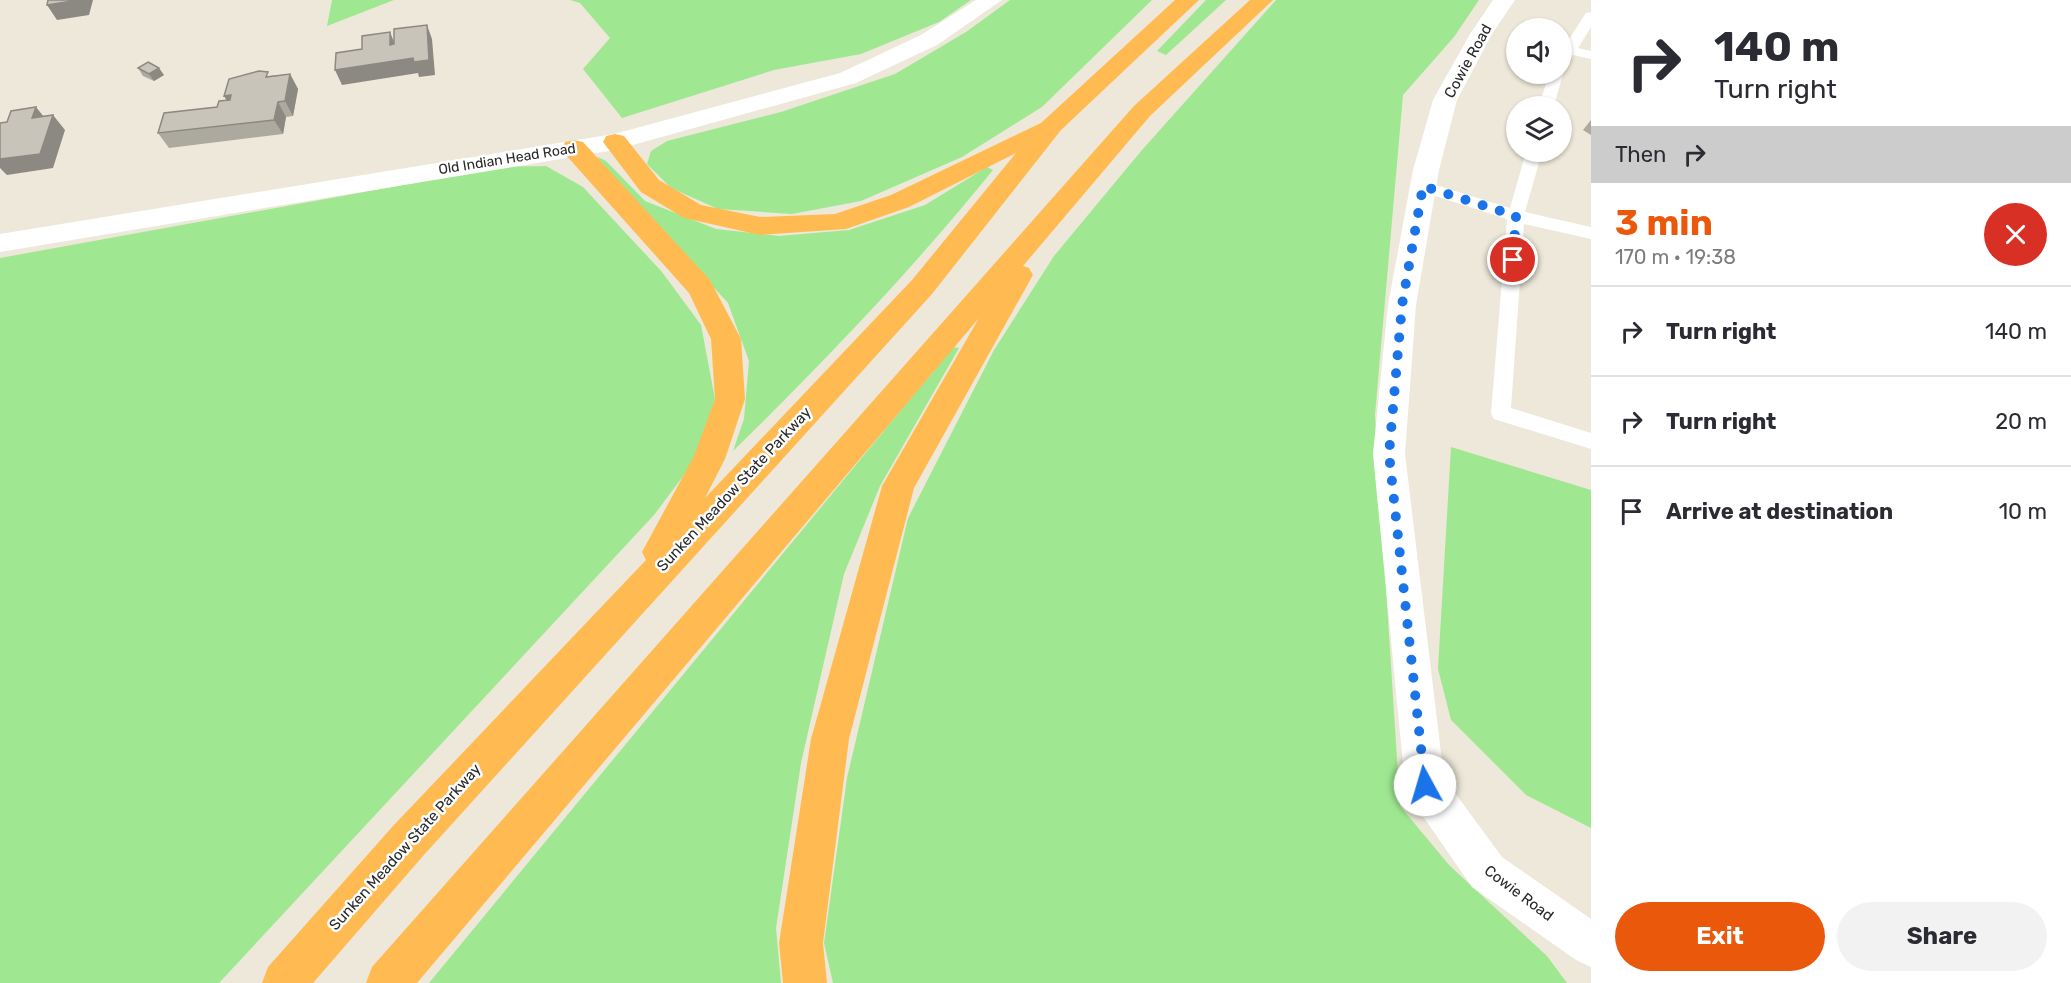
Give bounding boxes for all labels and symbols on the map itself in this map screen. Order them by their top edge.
street label: Cowie Road [1440,21,1496,101]
street label: Old Indian Head Road [437,140,577,178]
pin [1487,234,1538,285]
street label: Sunken Meadow State Parkway [653,403,815,575]
position arrow [1393,753,1457,817]
street label: Sunken Meadow State Parkway [325,760,485,934]
street label: Cowie Road [1481,861,1557,925]

